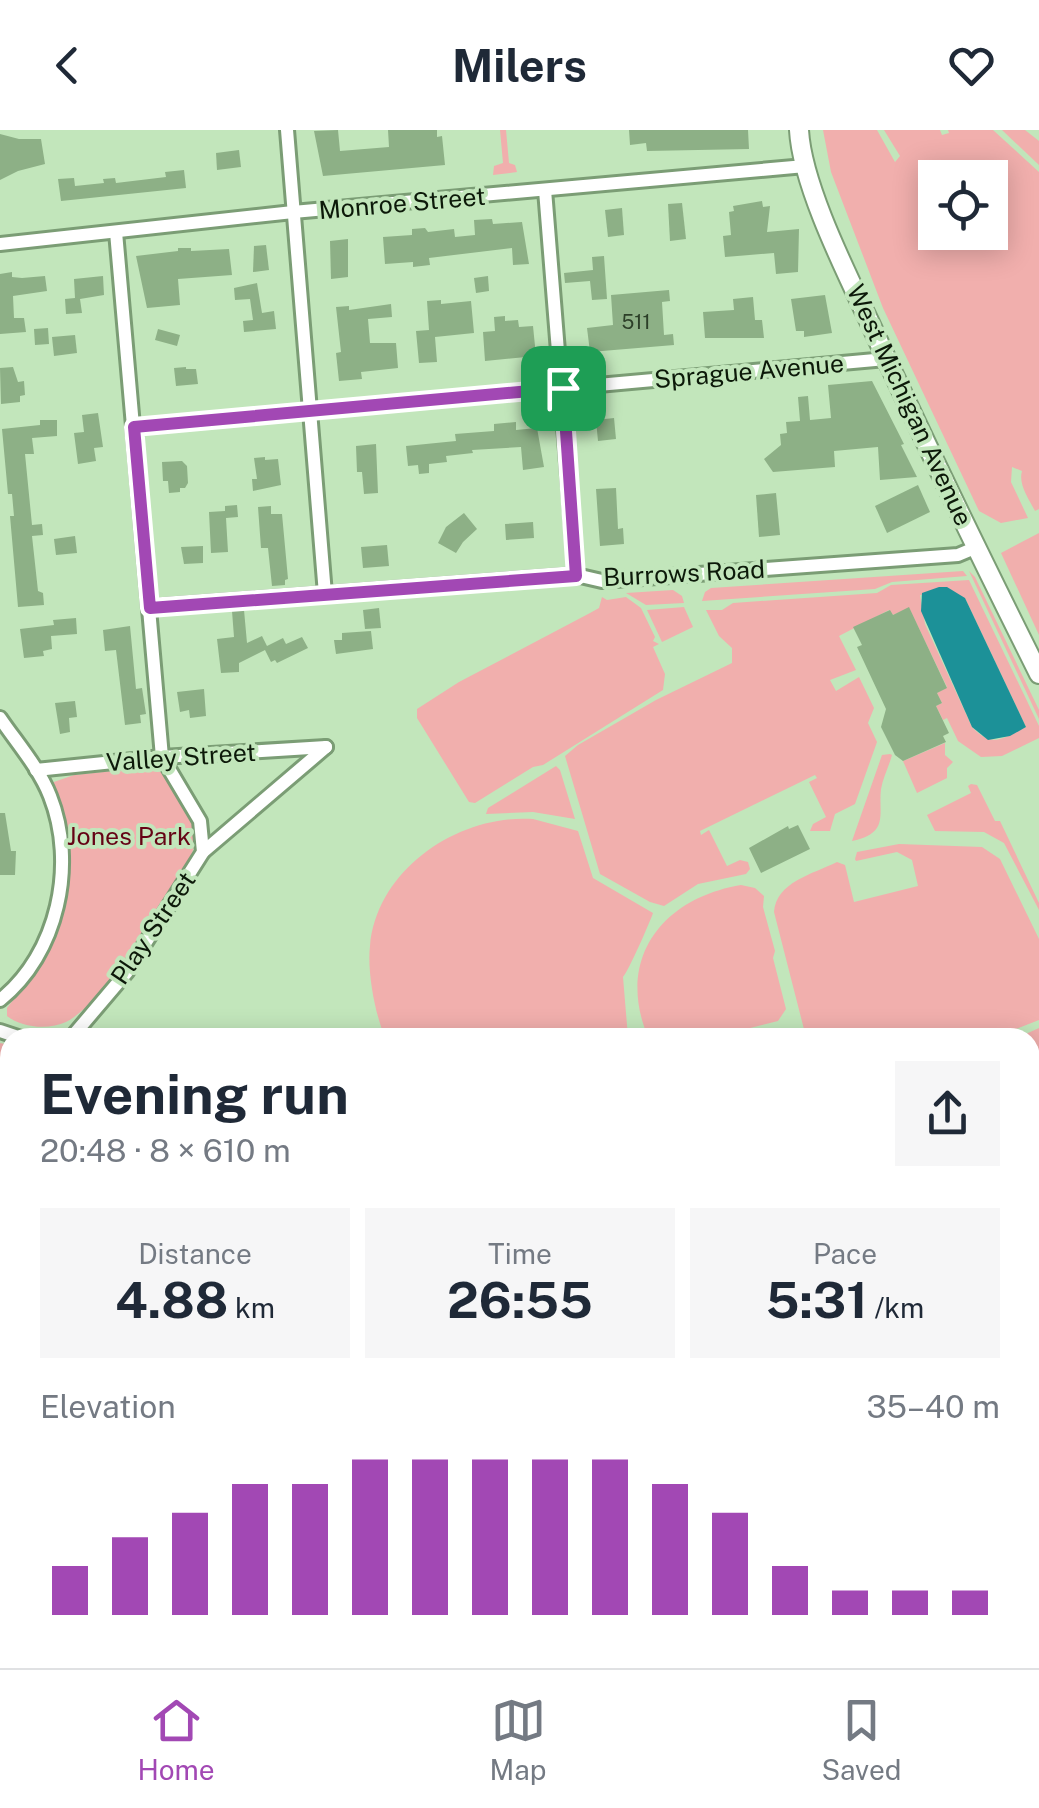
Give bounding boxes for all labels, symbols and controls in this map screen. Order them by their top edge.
icon: back [40,38,95,93]
icon: heart [944,38,999,93]
text: Milers [452,39,587,92]
map controls [918,160,1008,250]
button: locate [918,160,1008,250]
street label: Monroe Street [317,181,487,225]
street label: West Michigan Avenue [841,280,979,530]
house number: 511 [621,310,651,334]
pin [521,346,606,431]
street label: Sprague Avenue [653,348,845,394]
icon: arrive [536,361,591,416]
street label: Burrows Road [602,554,766,592]
street label: Valley Street [105,737,257,777]
park label: Jones Park [67,821,191,851]
street label: Play Street [104,866,202,990]
button: share [895,1061,1000,1166]
text: Evening run [40,1062,349,1126]
text: 20:48 · 8 × 610 m [40,1132,291,1169]
text: Distance [138,1237,252,1270]
text: Time [488,1237,552,1270]
text: Pace [813,1237,877,1270]
text: 4.88 [115,1270,228,1329]
text: 26:55 [447,1270,593,1329]
text: 5:31 [766,1270,868,1329]
text: km [228,1291,275,1324]
text: /km [868,1291,924,1324]
text: Elevation [40,1388,176,1425]
text: 35–40 m [866,1388,1000,1425]
tab: Home [137,1693,215,1786]
tab: Map [490,1693,546,1786]
tab: Saved [821,1693,902,1786]

